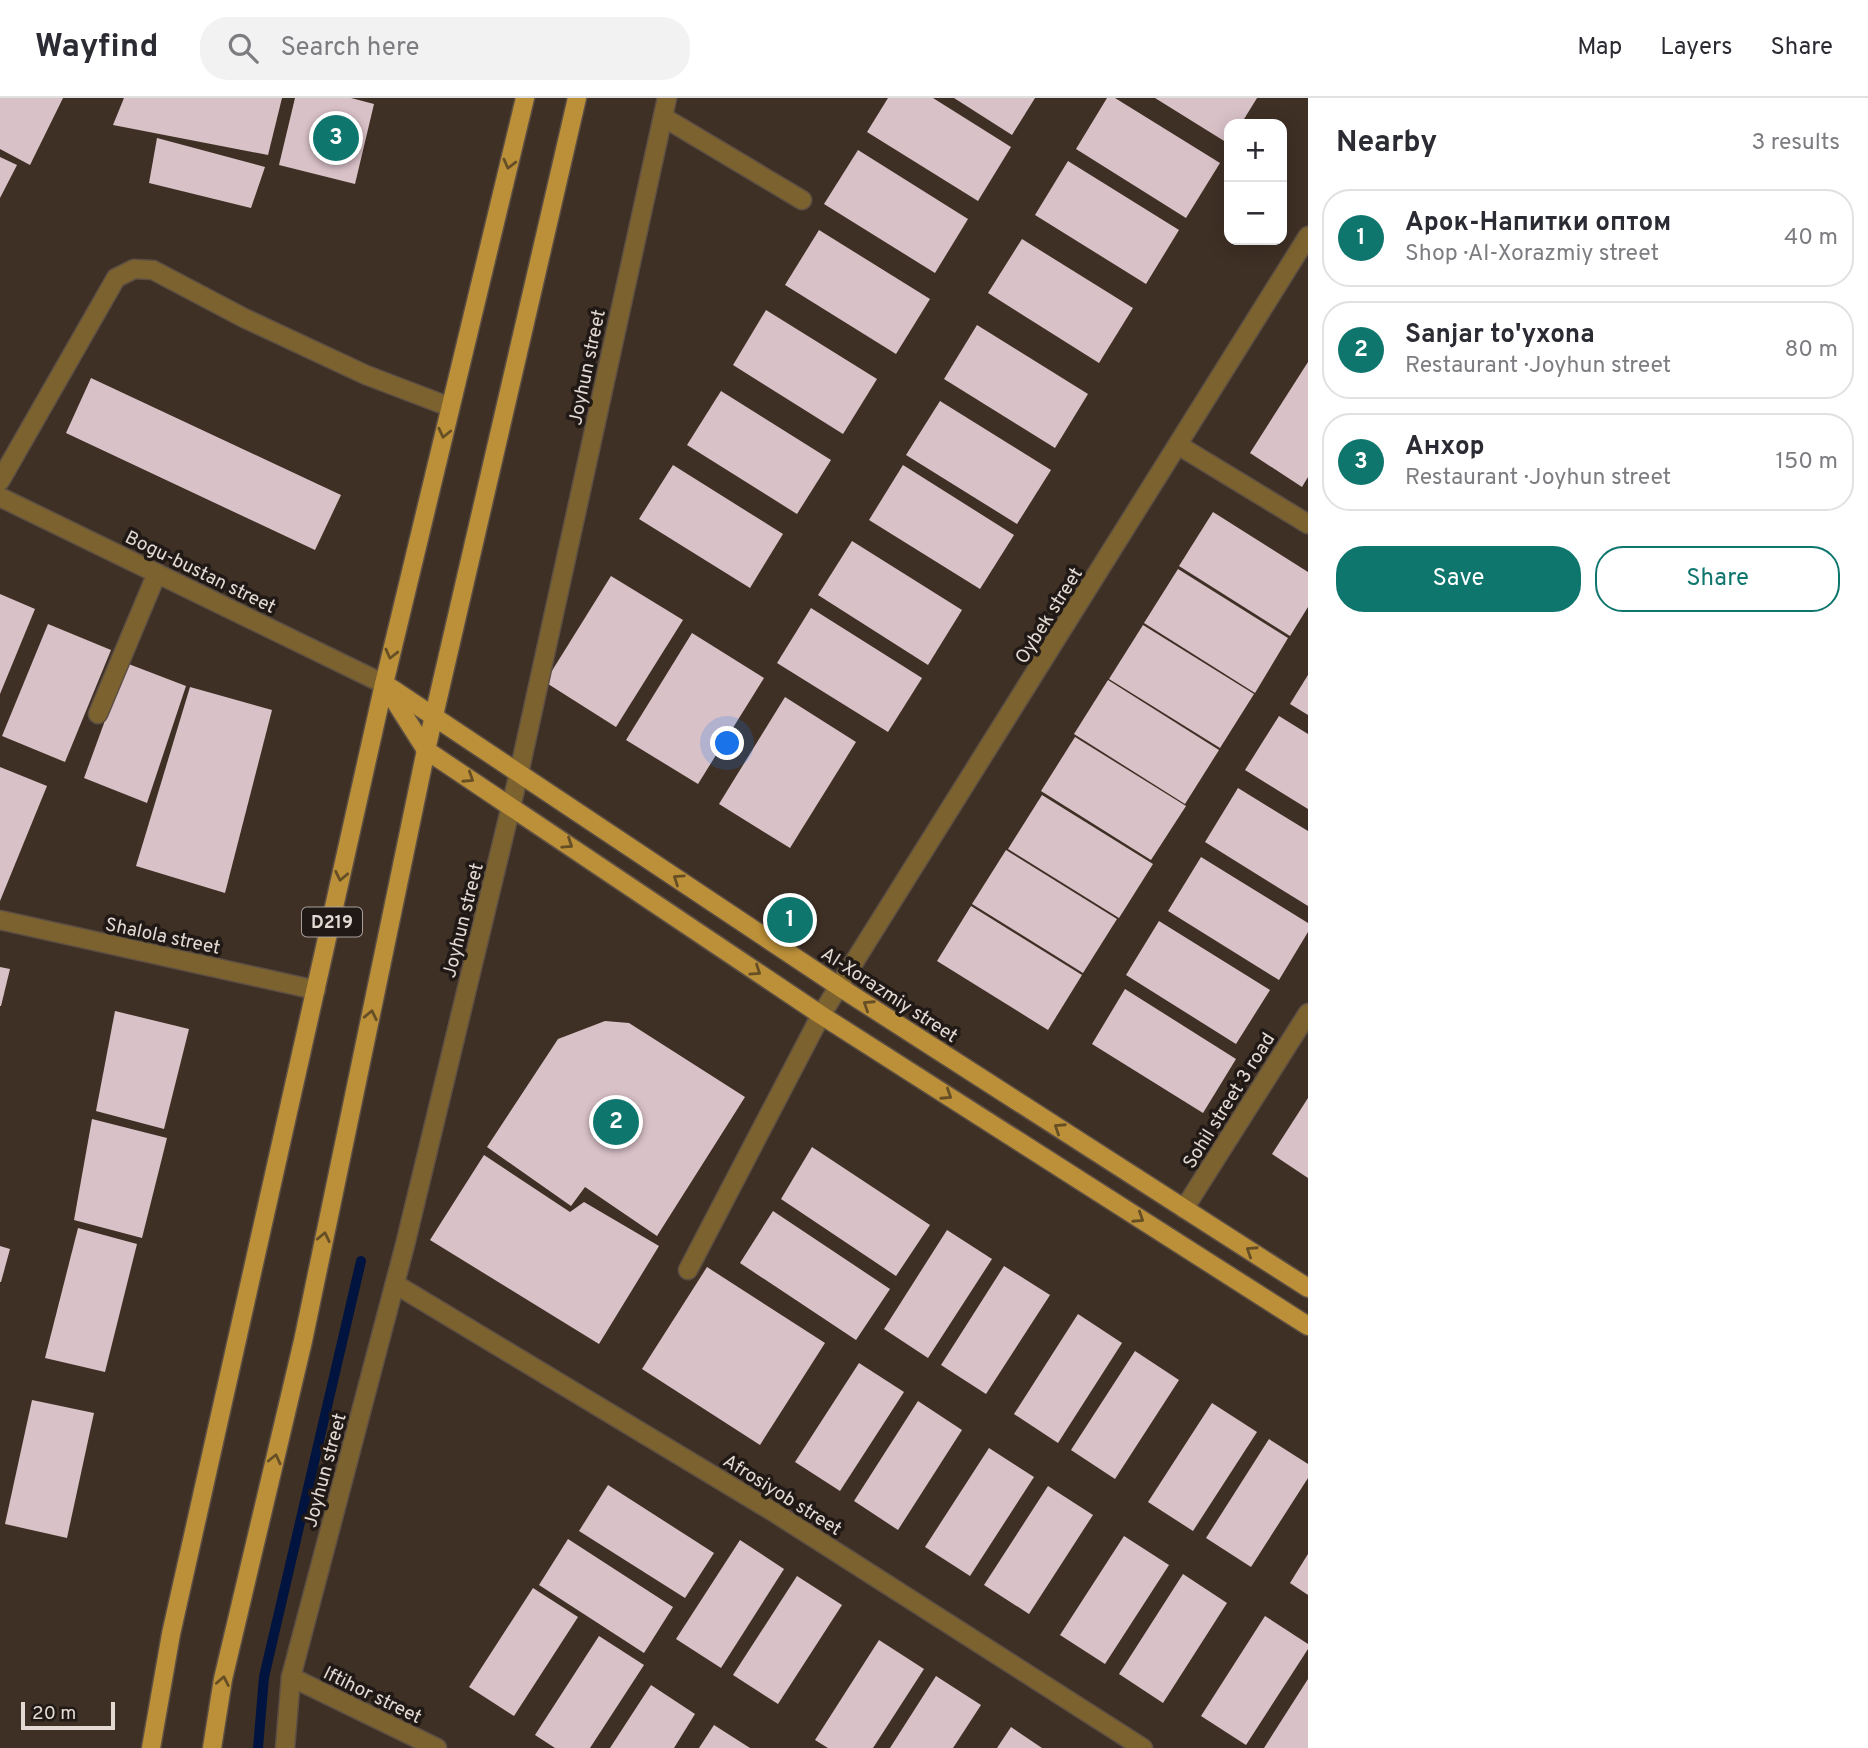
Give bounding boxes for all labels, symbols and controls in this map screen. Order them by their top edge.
search box [200,17,690,80]
text: Wayfind [35,27,158,69]
icon: search [224,29,262,67]
text: Search here [280,32,419,65]
text: Map [1577,33,1622,63]
text: Layers [1660,33,1732,63]
text: Share [1770,33,1833,63]
pin: 3 [313,112,359,164]
map controls [1224,119,1287,245]
button: + [1224,119,1287,182]
text: Nearby [1336,125,1437,162]
text: 3 results [1751,129,1840,158]
one-way arrow [503,158,517,170]
button: − [1224,182,1287,245]
text: Арок-Напитки оптом [1405,207,1671,240]
text: 1 [1356,224,1366,253]
text: 40 m [1784,224,1838,253]
text: Shop · Al-Xorazmiy street [1405,240,1659,269]
street label: Joyhun street [564,307,612,427]
text: Sanjar to'yxona [1405,319,1595,352]
text: 2 [1354,336,1368,365]
text: 80 m [1785,336,1838,365]
text: Restaurant · Joyhun street [1405,352,1671,381]
one-way arrow [438,427,452,439]
text: Анхор [1405,431,1485,464]
text: 3 [1354,448,1368,477]
text: 150 m [1776,448,1838,477]
text: Restaurant · Joyhun street [1405,464,1671,493]
street label: Bogu-bustan street [121,526,279,620]
button: Save [1336,546,1581,612]
button: Share [1595,546,1840,612]
street label: Oybek street [1011,563,1089,669]
one-way arrow [385,648,399,660]
your location [710,726,744,760]
one-way arrow [461,770,474,782]
one-way arrow [560,836,573,848]
street label: Joyhun street [438,861,490,980]
one-way arrow [335,870,350,882]
one-way arrow [673,874,686,887]
pin: 1 [767,894,813,946]
road number: D219 [302,908,362,936]
street label: Shalola street [103,913,222,961]
street label: Al-Xorazmiy street [816,943,962,1049]
one-way arrow [749,963,762,976]
one-way arrow [862,1001,875,1014]
one-way arrow [363,1009,378,1021]
street label: Sohil street 3 road [1178,1029,1281,1173]
one-way arrow [939,1087,952,1099]
pin: 2 [593,1096,639,1148]
one-way arrow [1054,1124,1067,1137]
one-way arrow [1131,1209,1144,1222]
one-way arrow [316,1231,331,1243]
one-way arrow [1245,1247,1258,1260]
street label: Joyhun street [299,1411,353,1530]
street label: Afrosiyob street [718,1450,846,1542]
one-way arrow [266,1453,281,1465]
street label: Iftihor street [319,1662,425,1730]
one-way arrow [215,1675,230,1687]
scale bar [21,1699,116,1731]
text: 20 m [32,1702,76,1726]

